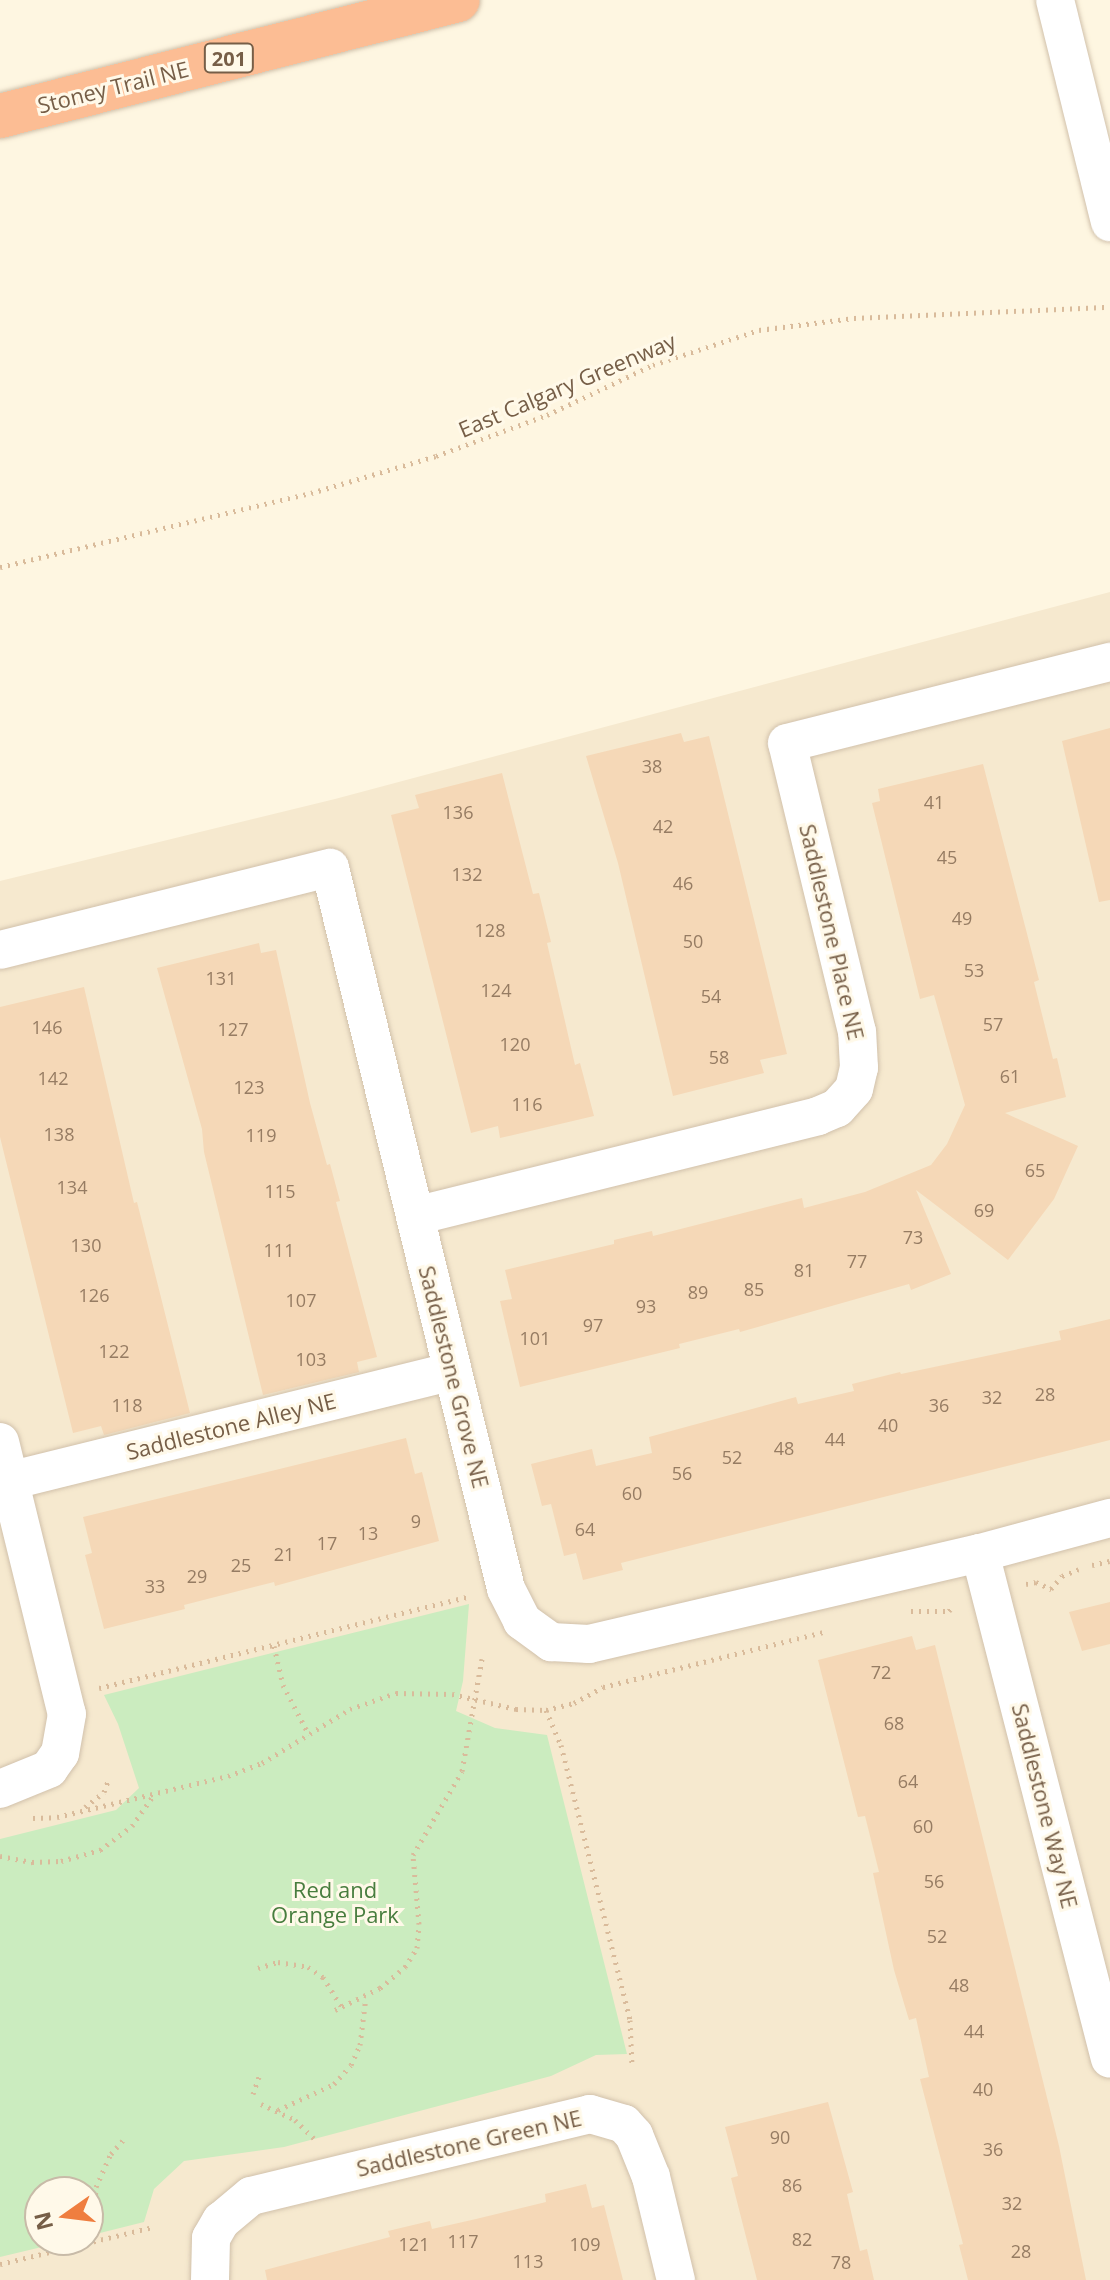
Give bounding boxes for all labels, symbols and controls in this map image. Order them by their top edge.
road number: 201 [203,42,255,74]
street label: Stoney Trail NE [35,55,191,119]
street label: East Calgary Greenway [454,327,680,443]
house number: 38 [642,755,662,777]
house number: 41 [924,791,944,813]
house number: 136 [443,801,473,823]
house number: 42 [653,815,673,837]
street label: Saddlestone Place NE [794,822,870,1042]
house number: 45 [937,846,957,868]
house number: 132 [452,863,482,885]
house number: 46 [673,872,693,894]
house number: 49 [952,907,972,929]
house number: 128 [475,919,505,941]
house number: 50 [683,930,703,952]
house number: 53 [964,959,984,981]
house number: 131 [206,967,236,989]
house number: 124 [481,979,511,1001]
house number: 54 [701,985,721,1007]
house number: 57 [983,1013,1003,1035]
house number: 146 [32,1016,62,1038]
house number: 127 [218,1018,248,1040]
house number: 120 [500,1033,530,1055]
house number: 58 [709,1046,729,1068]
house number: 61 [1000,1065,1020,1087]
house number: 142 [38,1067,68,1089]
house number: 123 [234,1076,264,1098]
house number: 116 [512,1093,542,1115]
house number: 138 [44,1123,74,1145]
house number: 119 [246,1124,276,1146]
house number: 65 [1025,1159,1045,1181]
house number: 134 [57,1176,87,1198]
house number: 115 [265,1180,295,1202]
house number: 69 [974,1199,994,1221]
house number: 73 [903,1226,923,1248]
house number: 130 [71,1234,101,1256]
house number: 111 [264,1239,294,1261]
house number: 77 [847,1250,867,1272]
house number: 81 [794,1259,814,1281]
street label: Saddlestone Grove NE [414,1263,494,1491]
house number: 85 [744,1278,764,1300]
house number: 89 [688,1281,708,1303]
house number: 126 [79,1284,109,1306]
house number: 107 [286,1289,316,1311]
house number: 93 [636,1295,656,1317]
house number: 97 [583,1314,603,1336]
house number: 101 [520,1327,550,1349]
house number: 122 [99,1340,129,1362]
house number: 103 [296,1348,326,1370]
house number: 28 [1035,1383,1055,1405]
house number: 32 [982,1386,1002,1408]
street label: Saddlestone Alley NE [123,1387,339,1465]
house number: 118 [112,1394,142,1416]
house number: 36 [929,1394,949,1416]
house number: 40 [878,1414,898,1436]
house number: 44 [825,1428,845,1450]
house number: 48 [774,1437,794,1459]
house number: 52 [722,1446,742,1468]
house number: 56 [672,1462,692,1484]
house number: 60 [622,1482,642,1504]
house number: 9 [411,1510,421,1532]
house number: 64 [575,1518,595,1540]
house number: 13 [358,1522,378,1544]
house number: 17 [317,1532,337,1554]
house number: 21 [274,1543,294,1565]
house number: 25 [231,1554,251,1576]
house number: 29 [187,1565,207,1587]
house number: 33 [145,1575,165,1597]
house number: 72 [871,1661,891,1683]
street label: Saddlestone Way NE [1007,1701,1083,1911]
house number: 68 [884,1712,904,1734]
house number: 64 [898,1770,918,1792]
house number: 60 [913,1815,933,1837]
house number: 56 [924,1870,944,1892]
park label: Red and Orange Park [271,1876,399,1928]
house number: 52 [927,1925,947,1947]
house number: 48 [949,1974,969,1996]
house number: 44 [964,2020,984,2042]
house number: 40 [973,2078,993,2100]
street label: Saddlestone Green NE [354,2104,584,2182]
house number: 90 [770,2126,790,2148]
house number: 36 [983,2138,1003,2160]
house number: 86 [782,2174,802,2196]
north arrow [24,2176,104,2256]
house number: 32 [1002,2192,1022,2214]
text: N [26,2209,59,2234]
house number: 82 [792,2228,812,2250]
house number: 117 [448,2230,478,2252]
house number: 121 [399,2233,429,2255]
house number: 109 [570,2233,600,2255]
house number: 28 [1011,2240,1031,2262]
house number: 113 [513,2250,543,2272]
house number: 78 [831,2251,851,2273]

